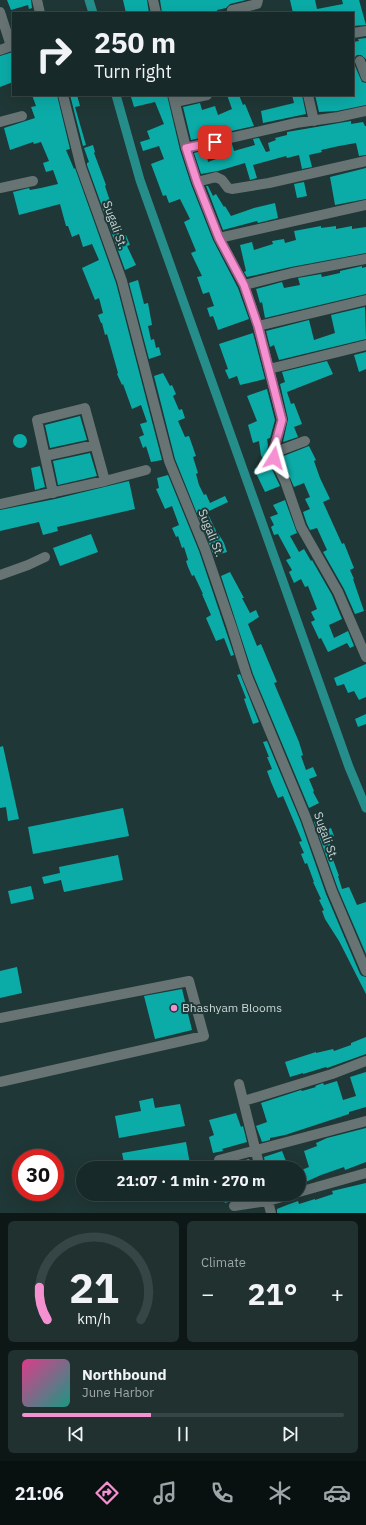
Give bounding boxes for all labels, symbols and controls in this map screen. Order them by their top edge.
text: 250 m [94,24,176,61]
icon: right [28,28,80,80]
text: Turn right [94,60,172,83]
pin [198,125,232,159]
icon: arrive [204,131,226,153]
street label: Sugali St. [100,199,131,251]
position arrow [253,437,295,479]
street label: Sugali St. [195,507,228,559]
street label: Sugali St. [311,810,342,862]
place label: Bhashyam Blooms [182,1000,282,1015]
marker: Bhashyam Blooms [169,1003,179,1013]
speed limit sign: 30 [12,1149,64,1201]
text: 21:07 · 1 min · 270 m [117,1171,265,1190]
text: Climate [201,1254,246,1271]
text: 21 [69,1259,118,1313]
text: 21° [247,1274,298,1313]
text: − [201,1279,214,1308]
text: + [331,1279,344,1308]
text: km/h [77,1308,110,1327]
text: Northbound [82,1365,167,1384]
text: June Harbor [82,1384,154,1401]
icon: previous [65,1423,87,1445]
icon: pause [172,1423,194,1445]
icon: next [279,1423,301,1445]
icon: directions [93,1479,121,1507]
icon: music [151,1479,179,1507]
icon: phone [208,1479,236,1507]
icon: climate [266,1479,294,1507]
icon: car [323,1479,351,1507]
text: 21:06 [15,1482,64,1505]

